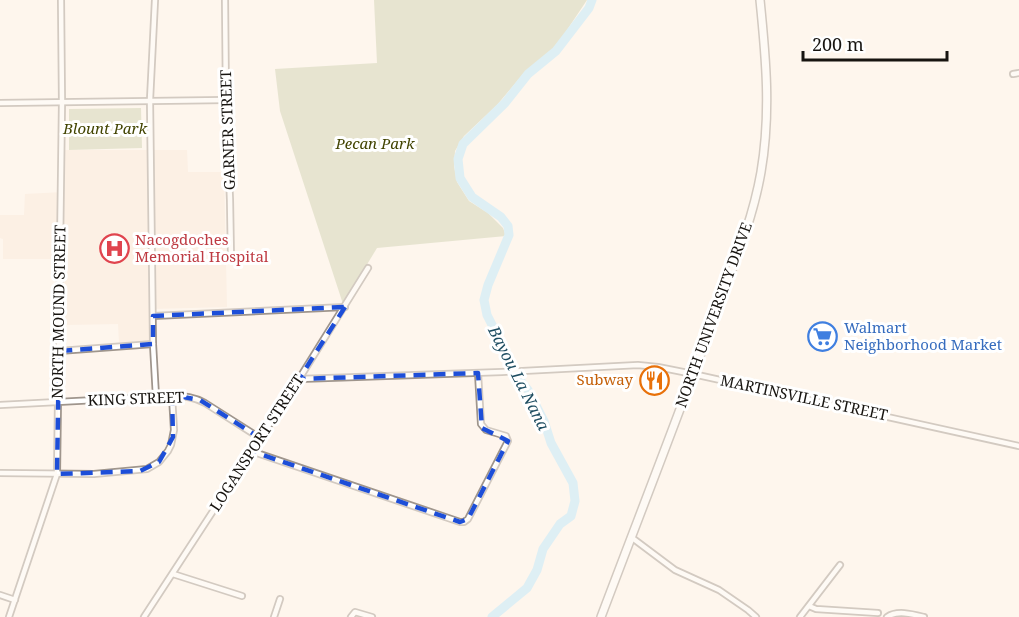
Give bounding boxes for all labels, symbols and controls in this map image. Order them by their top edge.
scale bar [803,24,947,62]
text: 200 m [812,32,864,56]
street label: GARNER STREET [215,70,239,191]
park label: Blount Park [62,118,147,138]
park label: Pecan Park [334,133,415,153]
street label: NORTH UNIVERSITY DRIVE [670,219,756,410]
street label: NORTH MOUND STREET [46,225,70,399]
place label: Nacogdoches Memorial Hospital [135,229,269,266]
hospital icon: Nacogdoches Memorial Hospital [98,233,130,265]
place label: Walmart Neighborhood Market [844,317,1002,354]
water label: Bayou La Nana [483,321,555,435]
supermarket icon: Walmart Neighborhood Market [807,321,839,353]
restaurant icon: Subway [638,364,670,396]
place label: Subway [577,369,634,389]
street label: LOGANSPORT STREET [204,370,308,515]
street label: MARTINSVILLE STREET [719,370,890,425]
street label: KING STREET [87,386,185,410]

